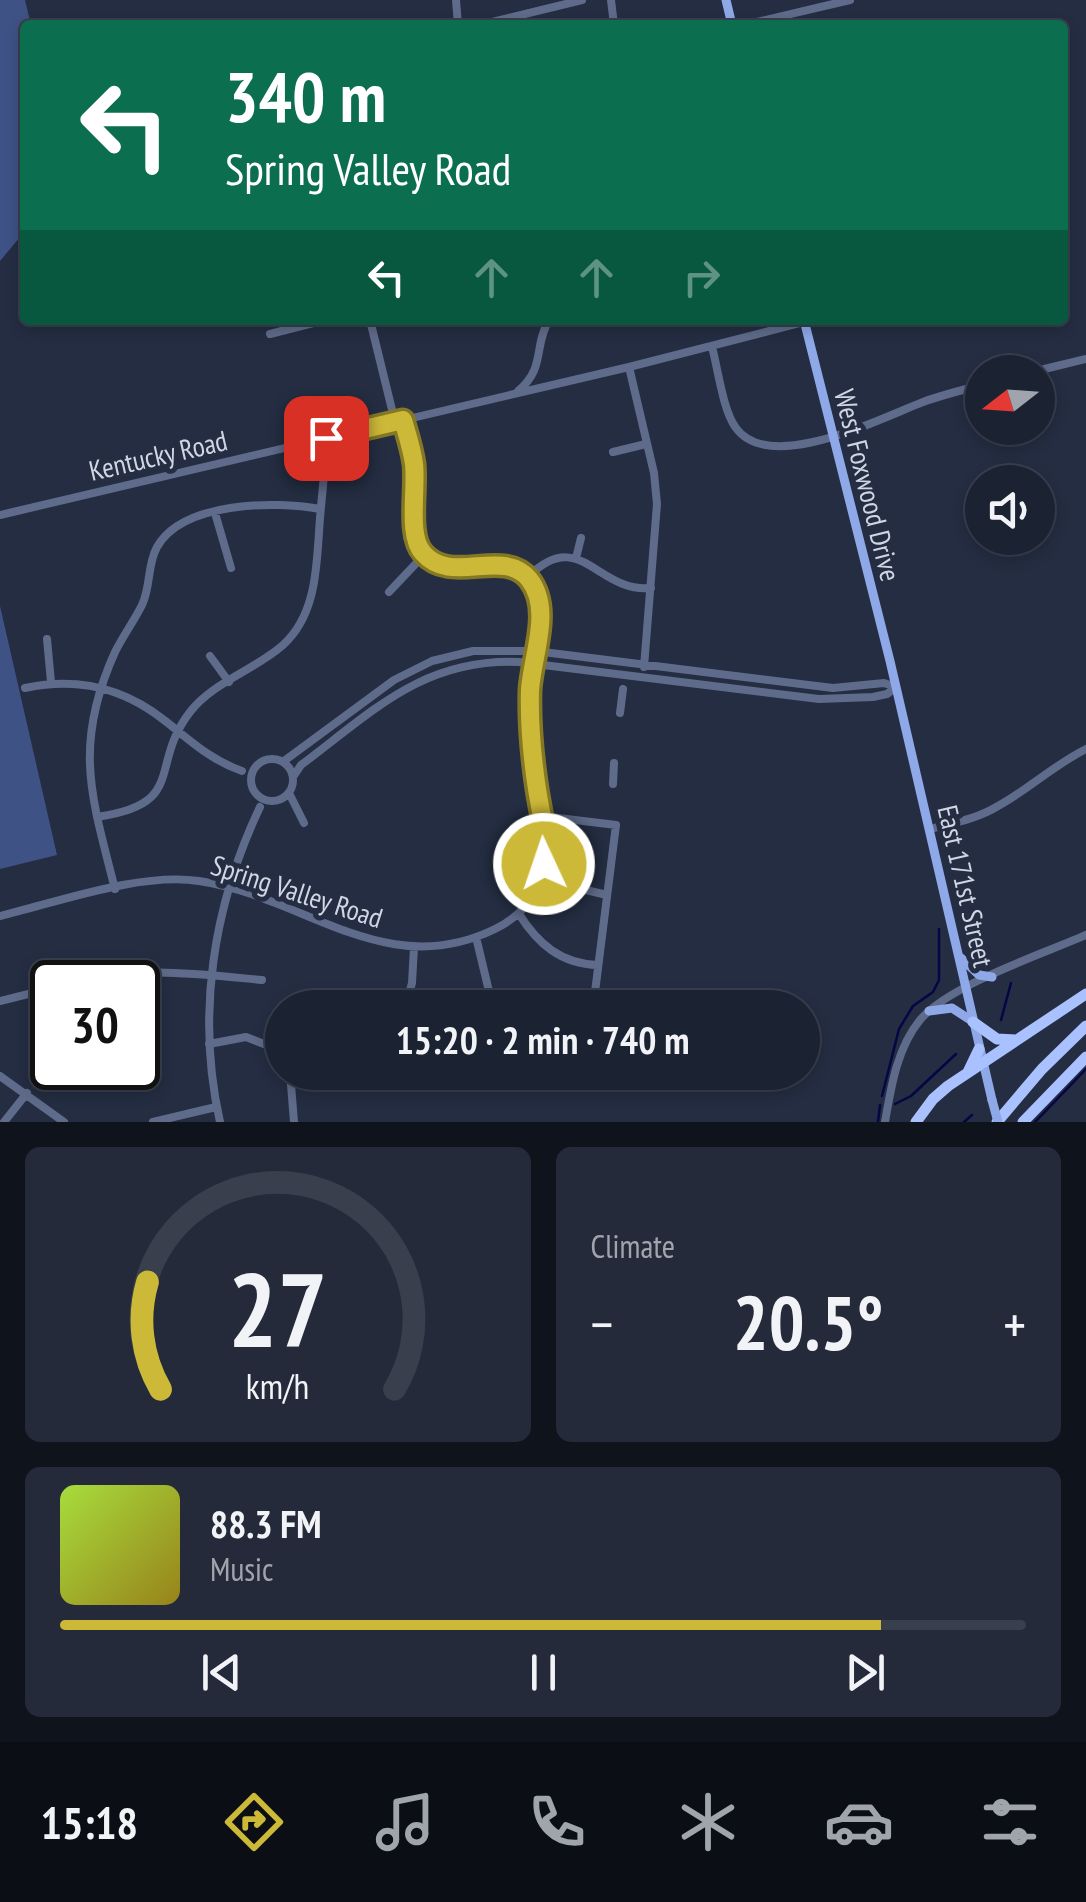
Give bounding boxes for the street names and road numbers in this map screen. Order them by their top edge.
street label: West Foxwood Drive [826,385,910,585]
street label: Kentucky Road [85,421,231,489]
street label: East 171st Street [929,801,1003,971]
street label: Spring Valley Road [207,846,387,936]

